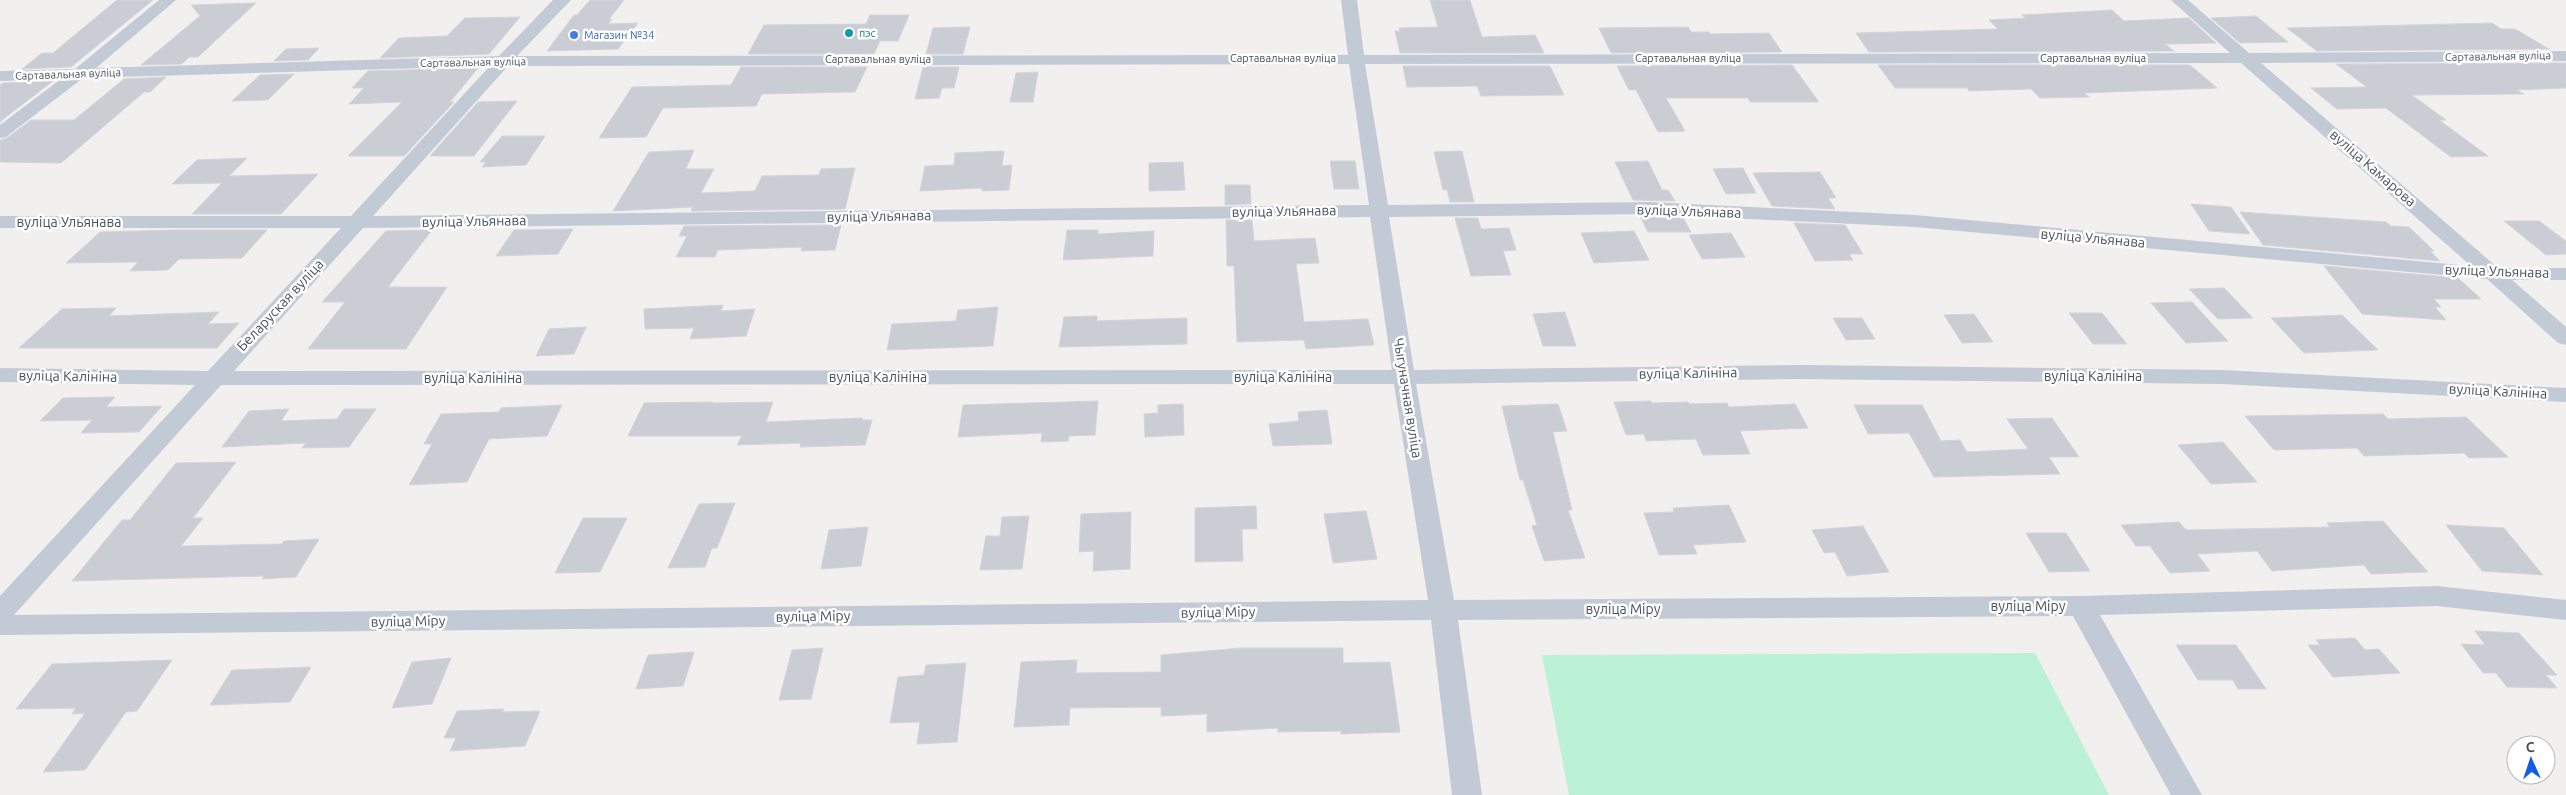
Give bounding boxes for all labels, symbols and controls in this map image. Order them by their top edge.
marker: пэс [843,27,855,39]
place label: пэс [859,27,876,39]
marker: Магазин №34 [568,29,580,41]
place label: Магазин №34 [584,29,655,41]
street label: Сартавальная вуліца [2445,49,2551,63]
street label: Сартавальная вуліца [1230,52,1336,64]
street label: Сартавальная вуліца [1635,52,1741,64]
street label: Сартавальная вуліца [2040,52,2146,64]
street label: Сартавальная вуліца [825,53,931,65]
street label: Сартавальная вуліца [420,55,526,69]
street label: Сартавальная вуліца [15,66,121,82]
street label: вуліца Камарова [2327,126,2419,210]
street label: вуліца Ульянава [1636,201,1742,221]
street label: вуліца Ульянава [1231,202,1337,220]
street label: вуліца Ульянава [826,207,932,225]
street label: вуліца Ульянава [421,212,527,230]
street label: вуліца Ульянава [17,214,121,230]
street label: вуліца Ульянава [2040,225,2146,251]
street label: Беларуская вуліца [233,256,327,354]
street label: вуліца Ульянава [2444,261,2550,281]
street label: Чыгуначная вуліца [1391,337,1425,459]
street label: вуліца Калініна [1639,364,1737,382]
street label: вуліца Калініна [19,367,117,385]
street label: вуліца Калініна [2044,368,2142,384]
street label: вуліца Калініна [829,369,927,385]
street label: вуліца Калініна [1234,369,1332,385]
street label: вуліца Калініна [424,370,522,386]
street label: вуліца Калініна [2448,380,2548,402]
street label: вуліца Міру [1991,598,2066,614]
street label: вуліца Міру [1586,601,1661,617]
street label: вуліца Міру [1180,603,1256,621]
street label: вуліца Міру [775,607,851,625]
street label: вуліца Міру [370,612,446,630]
north arrow [2506,735,2556,785]
text: С [2525,739,2535,755]

